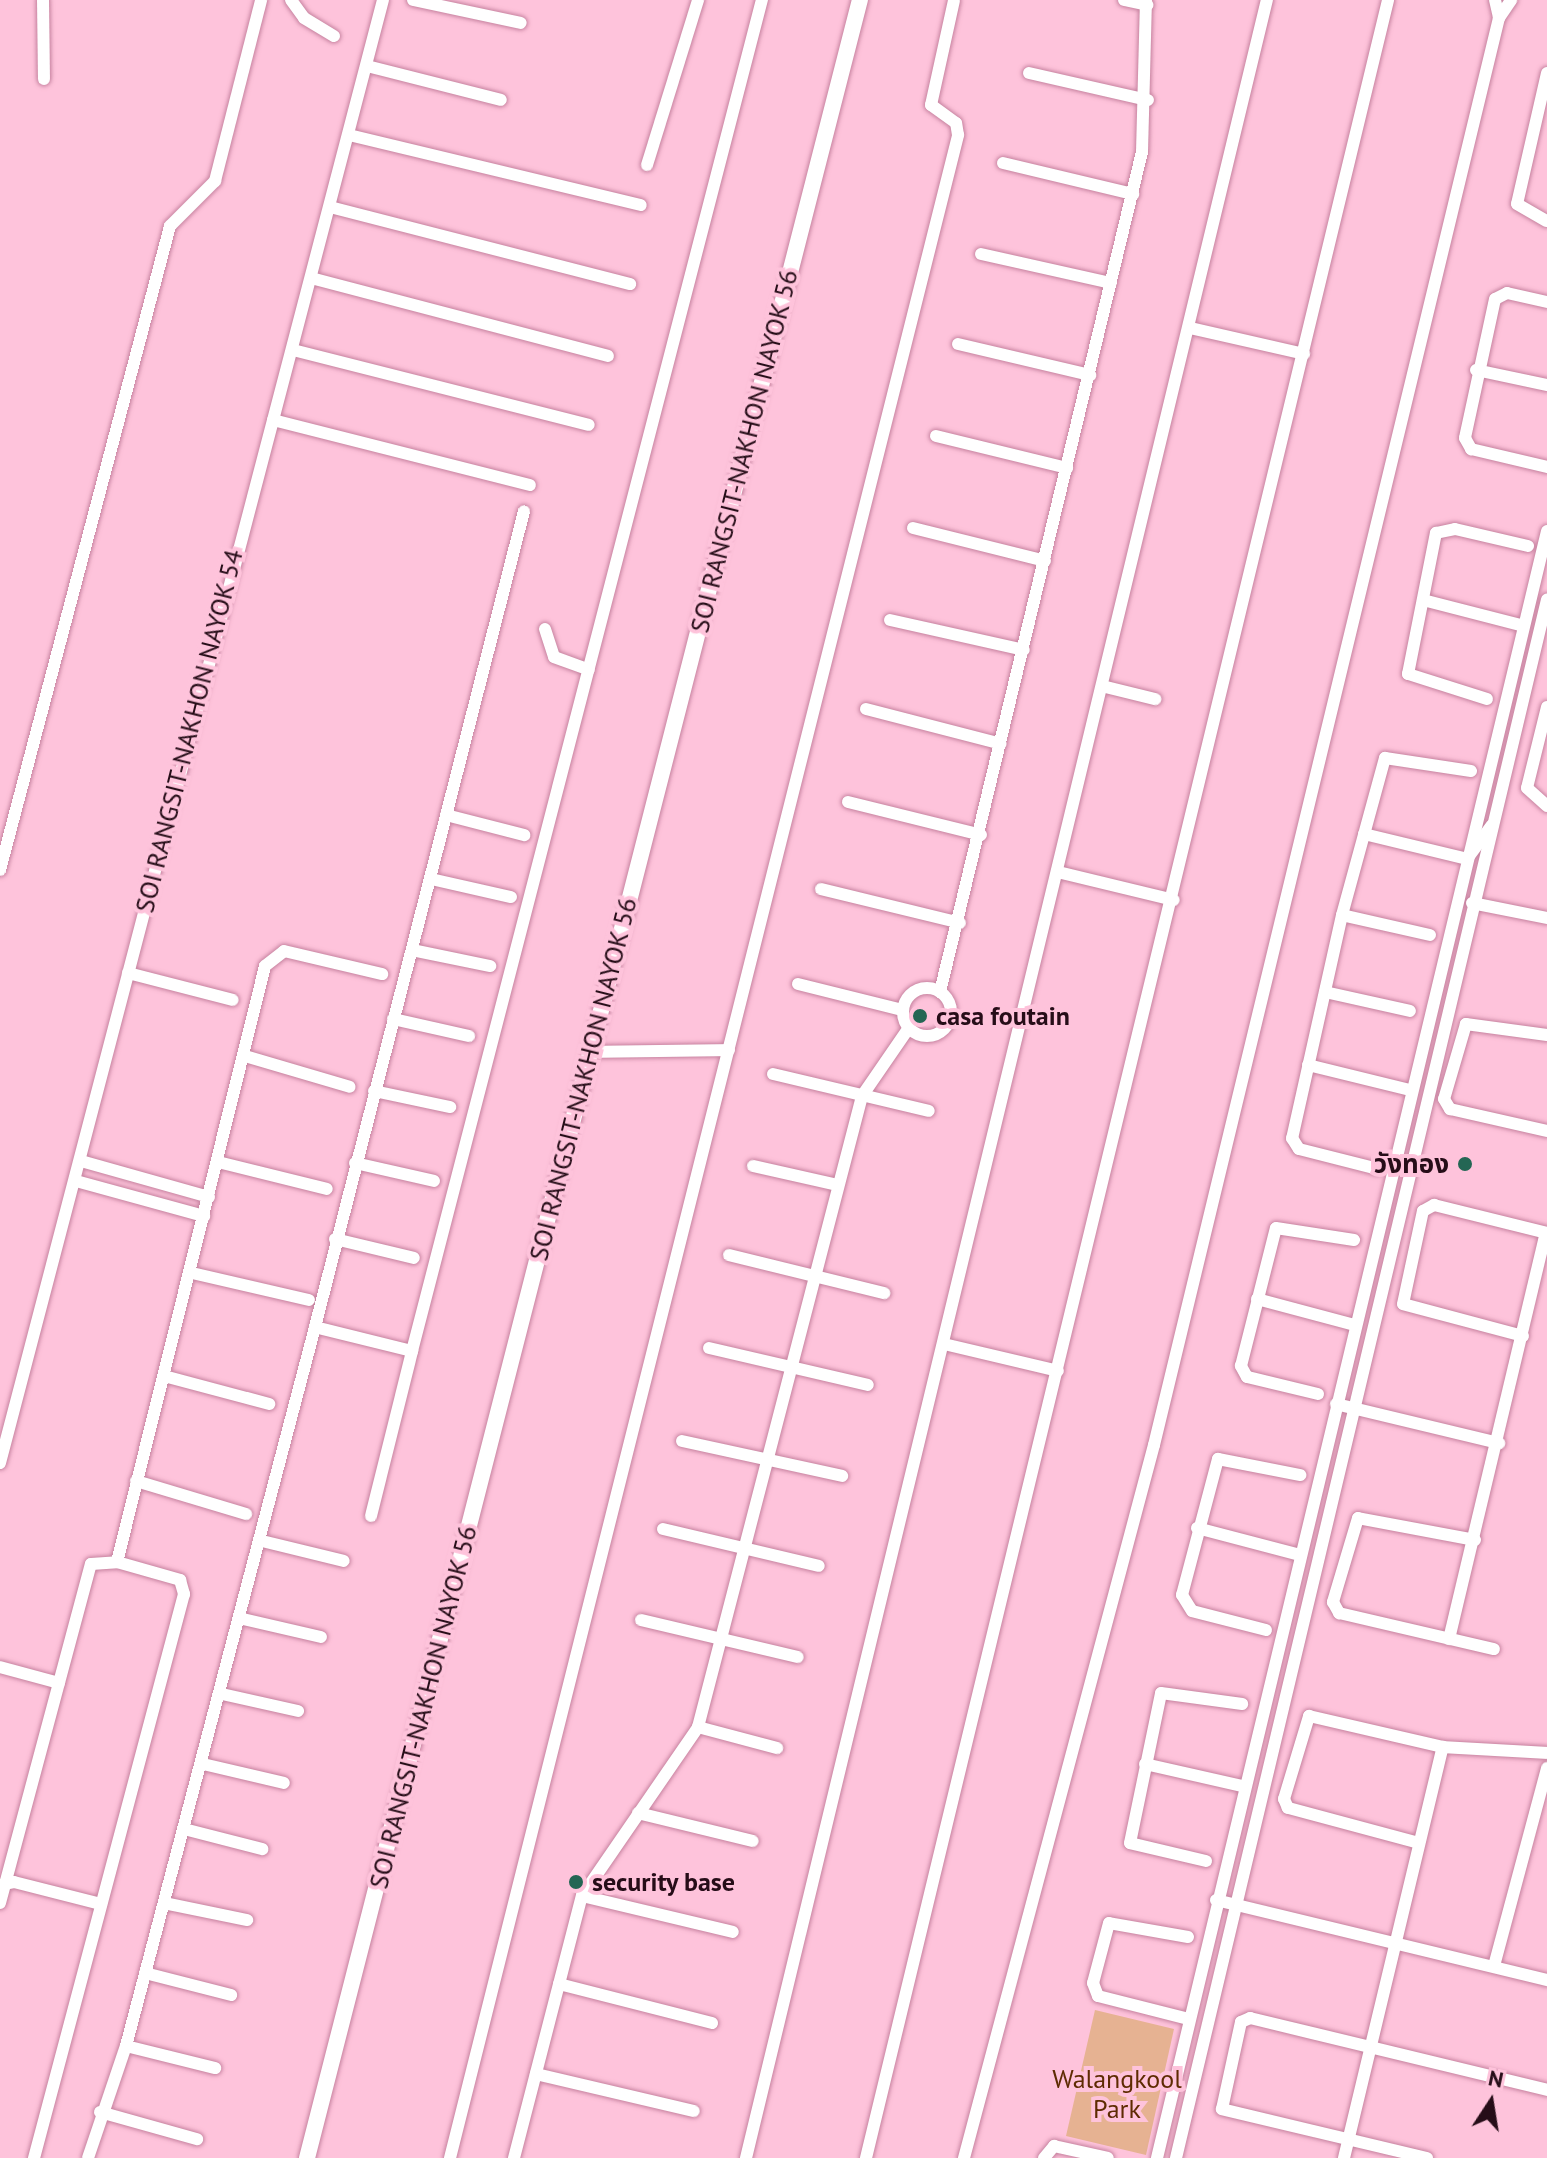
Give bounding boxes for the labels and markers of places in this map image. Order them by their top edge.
place label: casa foutain [936,1000,1070,1032]
marker: casa foutain [911,1007,929,1025]
place label: วังทอง [1374,1148,1449,1180]
marker: วังทอง [1456,1155,1474,1173]
place label: security base [592,1866,736,1898]
marker: security base [567,1873,585,1891]

